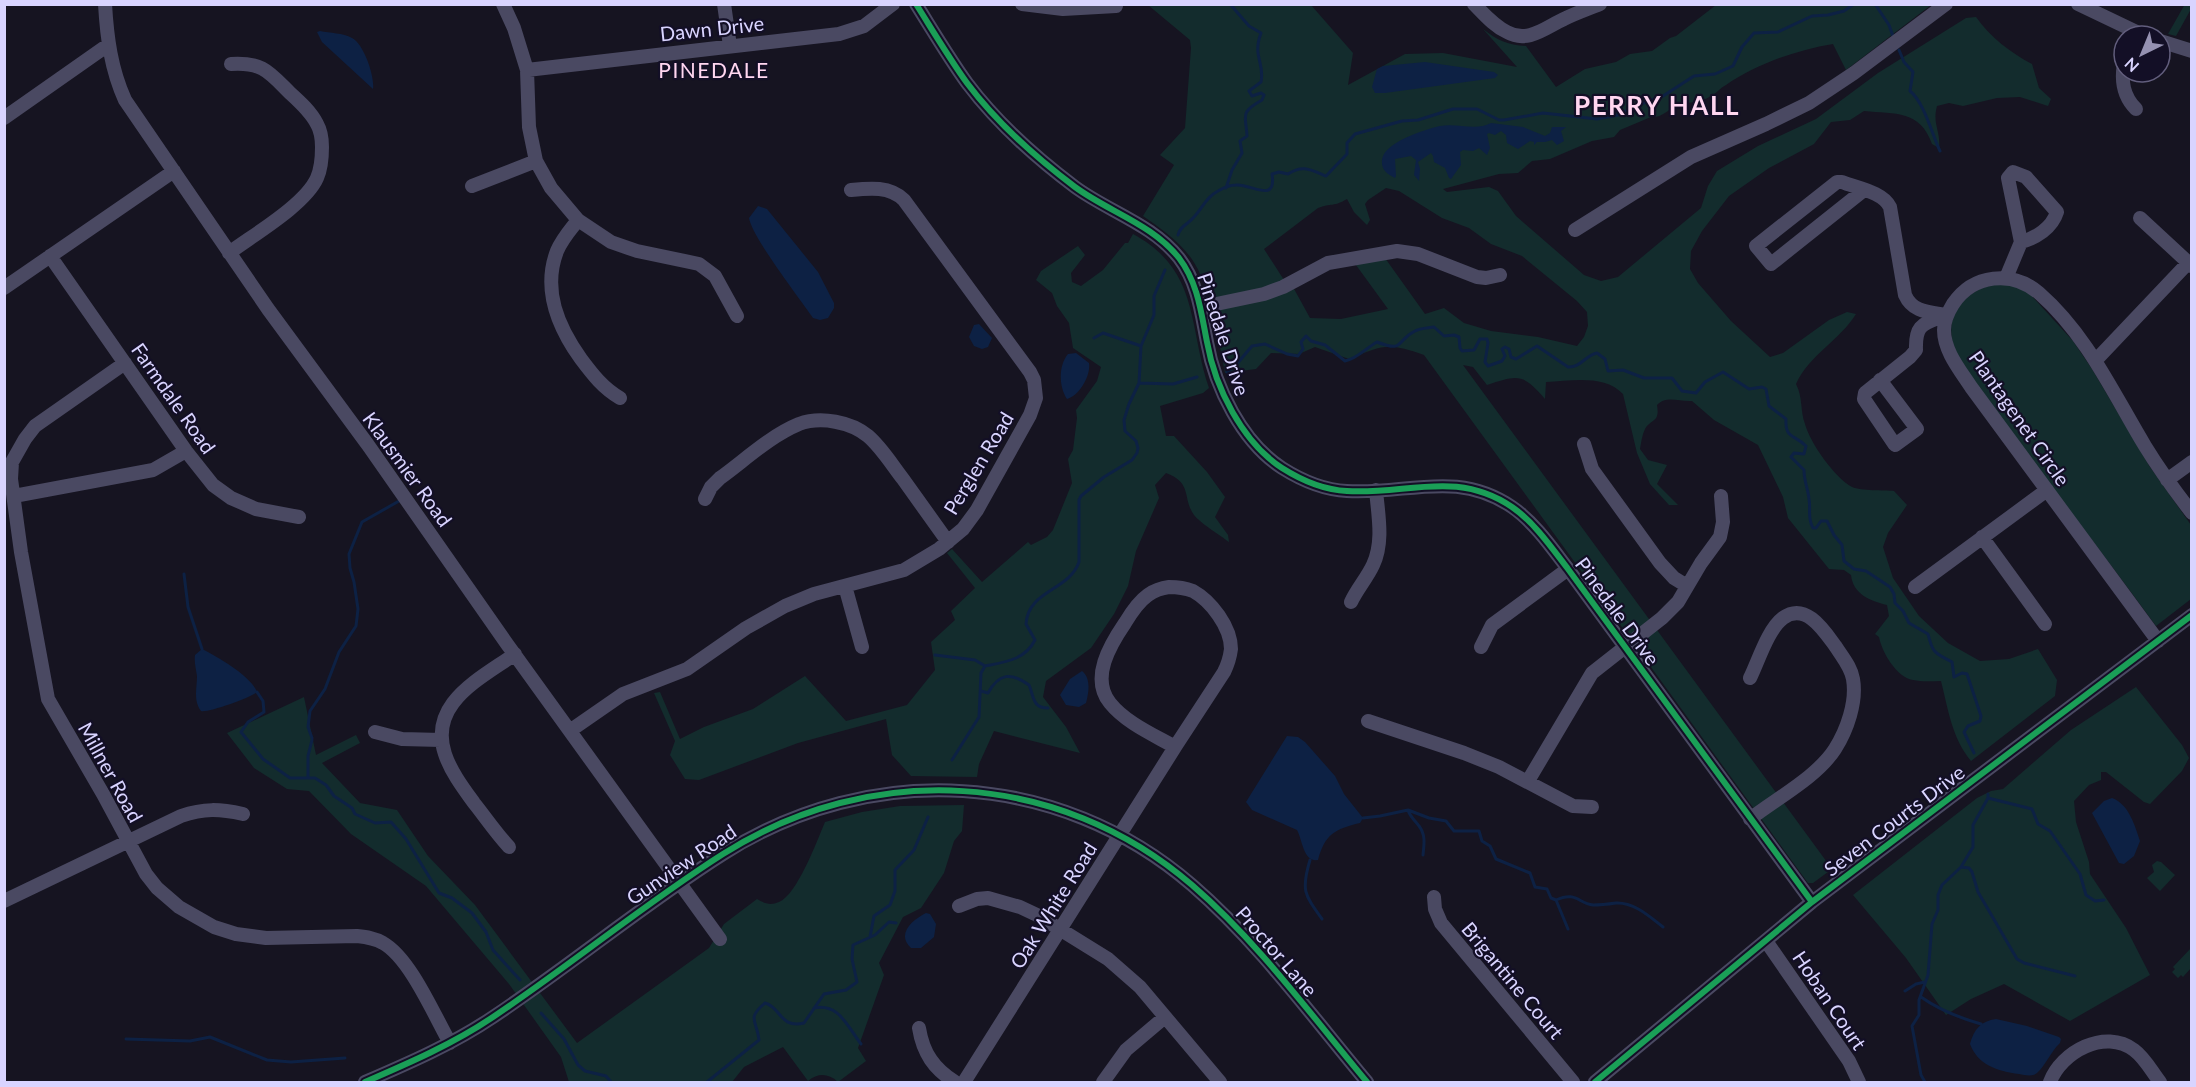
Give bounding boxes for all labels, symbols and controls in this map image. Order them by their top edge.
street label: Dawn Drive [659,11,765,45]
north arrow [2112,24,2172,84]
text: N [2120,54,2142,76]
district label: PINEDALE [658,57,770,82]
district label: PERRY HALL [1574,89,1740,121]
street label: Pinedale Drive [1193,270,1255,398]
street label: Farmdale Road [127,338,221,458]
street label: Plantagenet Circle [1964,346,2076,490]
street label: Klausmier Road [358,407,458,531]
street label: Perglen Road [938,407,1018,519]
street label: Pinedale Drive [1571,552,1665,670]
street label: Millner Road [74,718,148,826]
street label: Seven Courts Drive [1819,759,1969,881]
street label: Gunview Road [622,819,740,909]
street label: Oak White Road [1005,837,1101,973]
street label: Proctor Lane [1231,901,1323,1001]
street label: Brigantine Court [1457,917,1569,1043]
street label: Hoban Court [1788,946,1872,1054]

